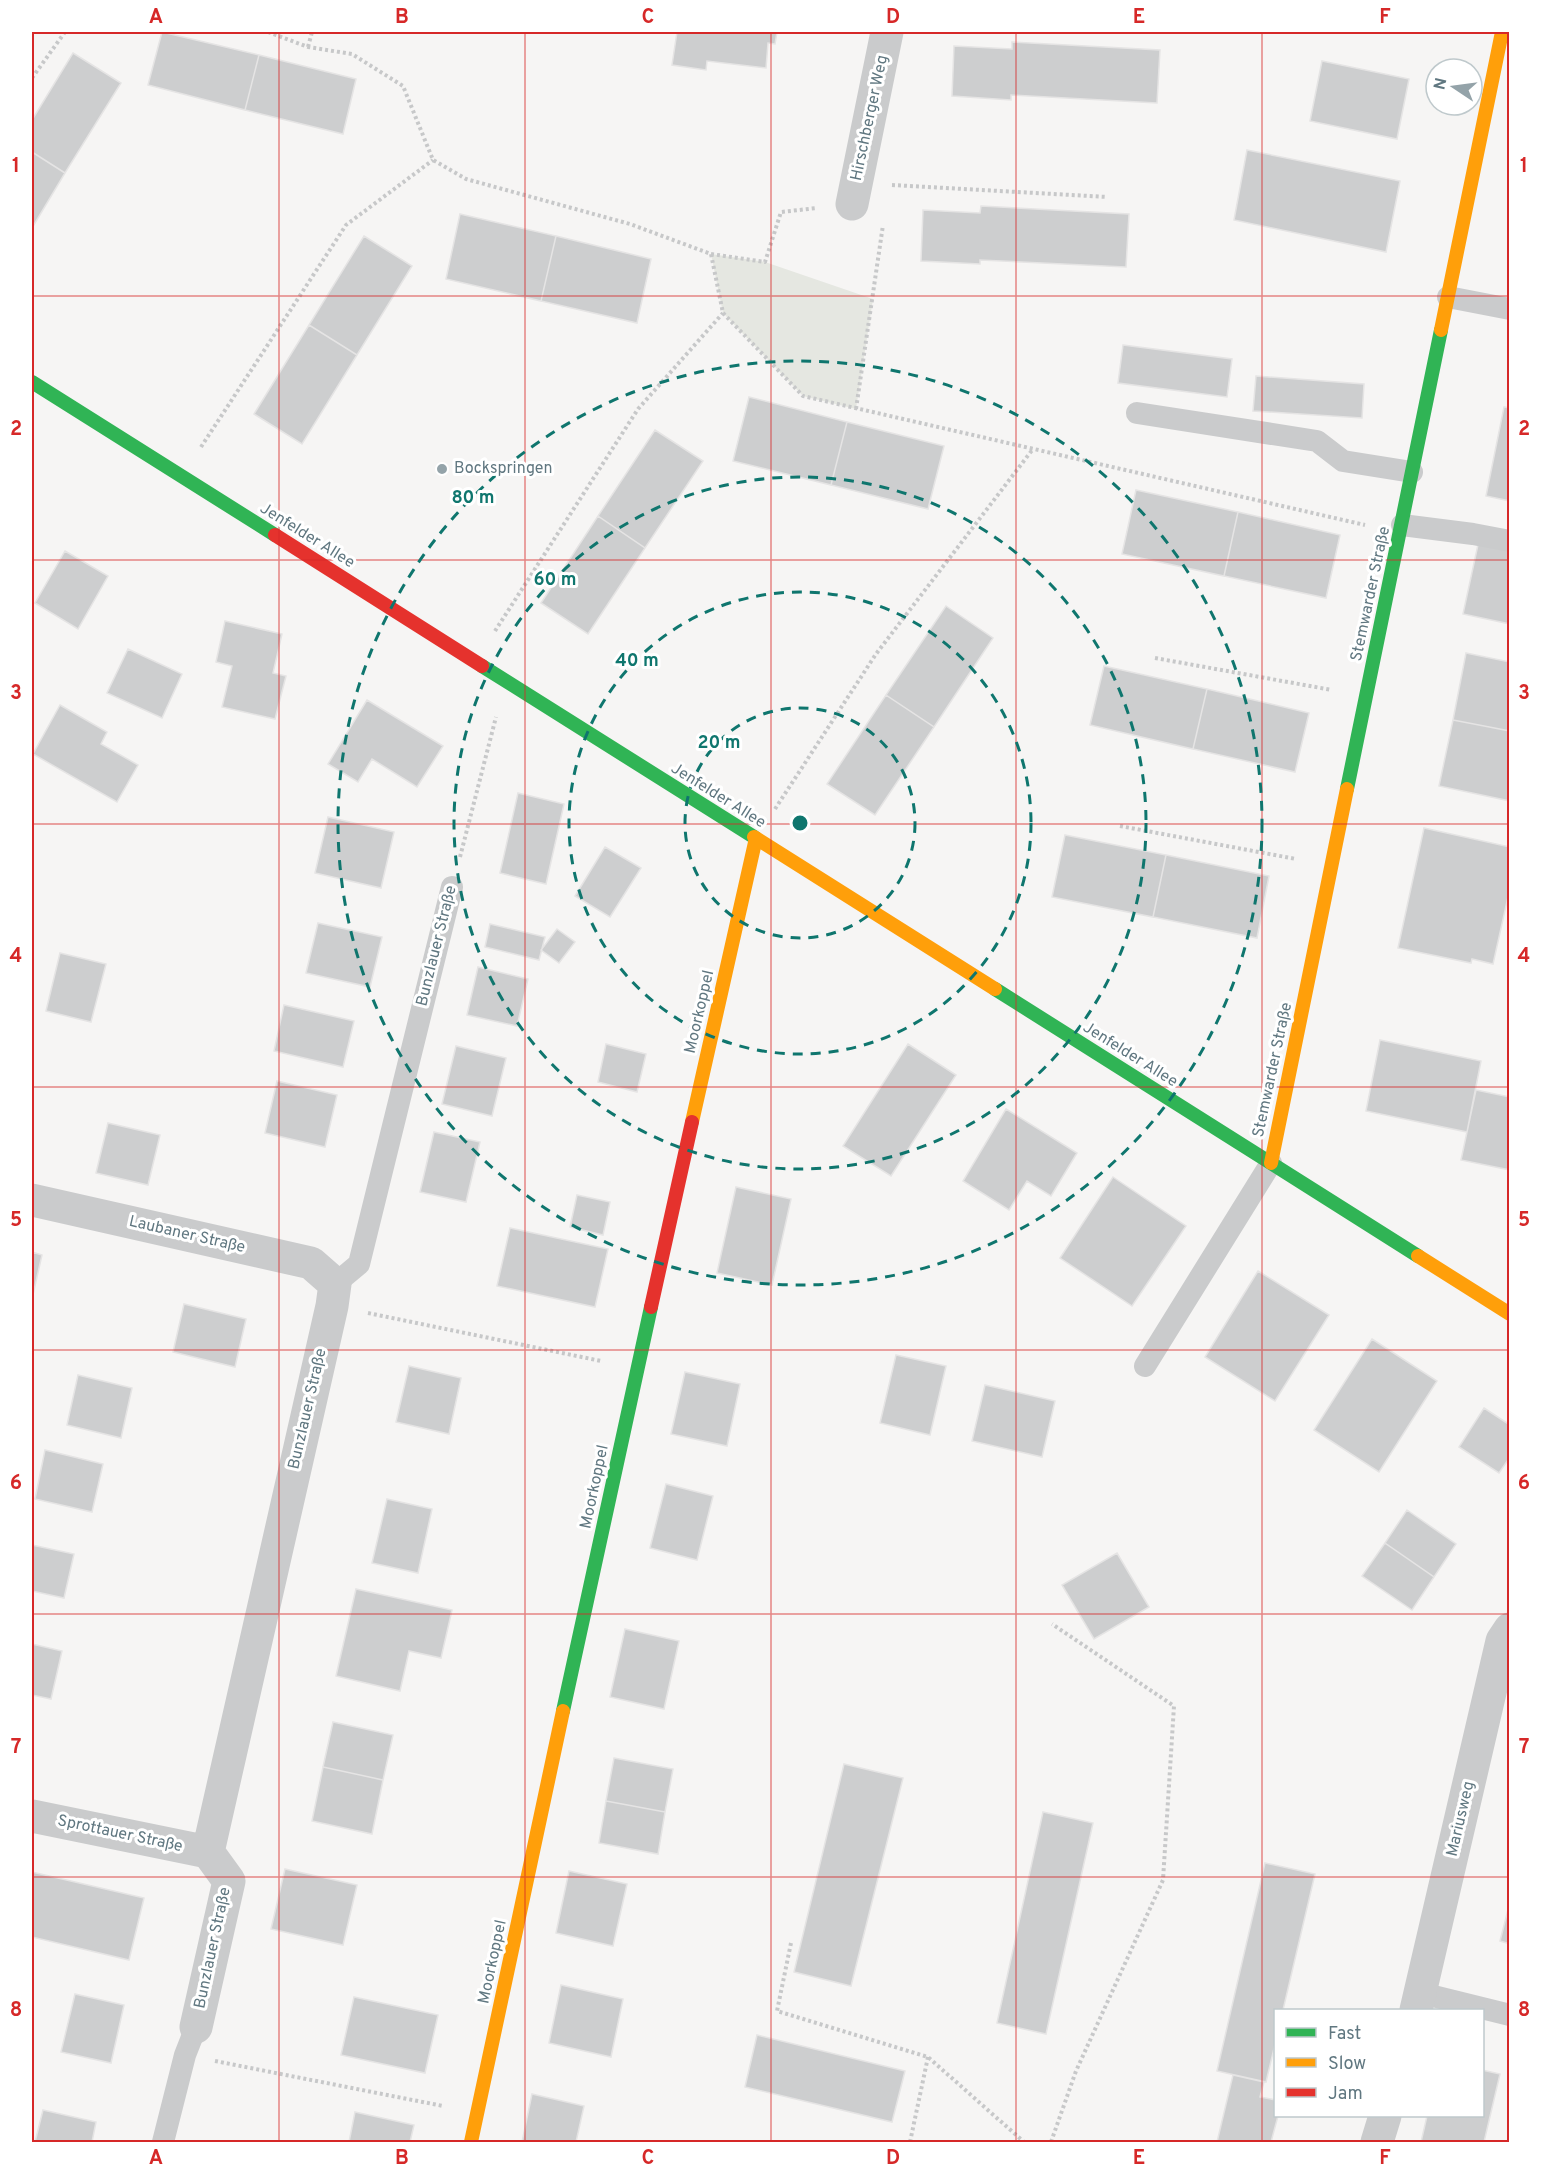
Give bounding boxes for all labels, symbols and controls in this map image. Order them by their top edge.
text: A [149,5,163,31]
text: B [395,5,409,31]
text: C [642,5,654,31]
text: D [886,5,900,31]
text: E [1133,5,1145,31]
text: F [1379,5,1391,31]
street label: Hirschberger Weg [847,53,893,183]
north arrow [1424,57,1484,117]
text: N [1430,76,1452,92]
text: 1 [12,154,20,180]
text: 1 [1520,154,1528,180]
text: 2 [10,417,22,443]
text: 2 [1518,417,1530,443]
place label: Bockspringen [454,459,553,479]
marker: Bockspringen [435,462,449,476]
text: 80 m [451,487,495,510]
street label: Jenfelder Allee [256,499,358,573]
street label: Stemwarder Straße [1347,525,1395,663]
text: 60 m [533,569,577,592]
text: 40 m [615,650,659,673]
text: 3 [10,681,22,707]
text: 3 [1518,681,1530,707]
text: 20 m [697,732,741,755]
street label: Jenfelder Allee [667,759,769,833]
centre of rings [790,813,810,833]
street label: Bunzlauer Straße [412,884,462,1008]
text: 4 [10,944,22,970]
text: 4 [1518,944,1530,970]
street label: Moorkoppel [681,968,719,1056]
street label: Stemwarder Straße [1249,1001,1297,1139]
street label: Jenfelder Allee [1079,1018,1181,1092]
text: 5 [10,1208,22,1234]
text: 5 [1518,1208,1530,1234]
street label: Laubaner Straße [127,1212,247,1258]
street label: Bunzlauer Straße [284,1347,332,1471]
street label: Moorkoppel [576,1443,614,1531]
text: 6 [10,1471,22,1497]
text: 6 [1518,1471,1530,1497]
text: 7 [11,1735,21,1761]
text: 7 [1519,1735,1529,1761]
street label: Mariusweg [1443,1779,1479,1859]
street label: Sprottauer Straße [56,1811,184,1857]
street label: Bunzlauer Straße [190,1885,236,2011]
street label: Moorkoppel [474,1918,512,2006]
text: 8 [10,1998,22,2024]
text: 8 [1518,1998,1530,2024]
legend [1274,2009,1484,2117]
text: Fast [1328,2023,1361,2046]
text: Slow [1328,2053,1366,2076]
text: Jam [1328,2083,1363,2106]
text: A [149,2146,163,2172]
text: B [395,2146,409,2172]
text: C [642,2146,654,2172]
text: D [886,2146,900,2172]
text: E [1133,2146,1145,2172]
text: F [1379,2146,1391,2172]

